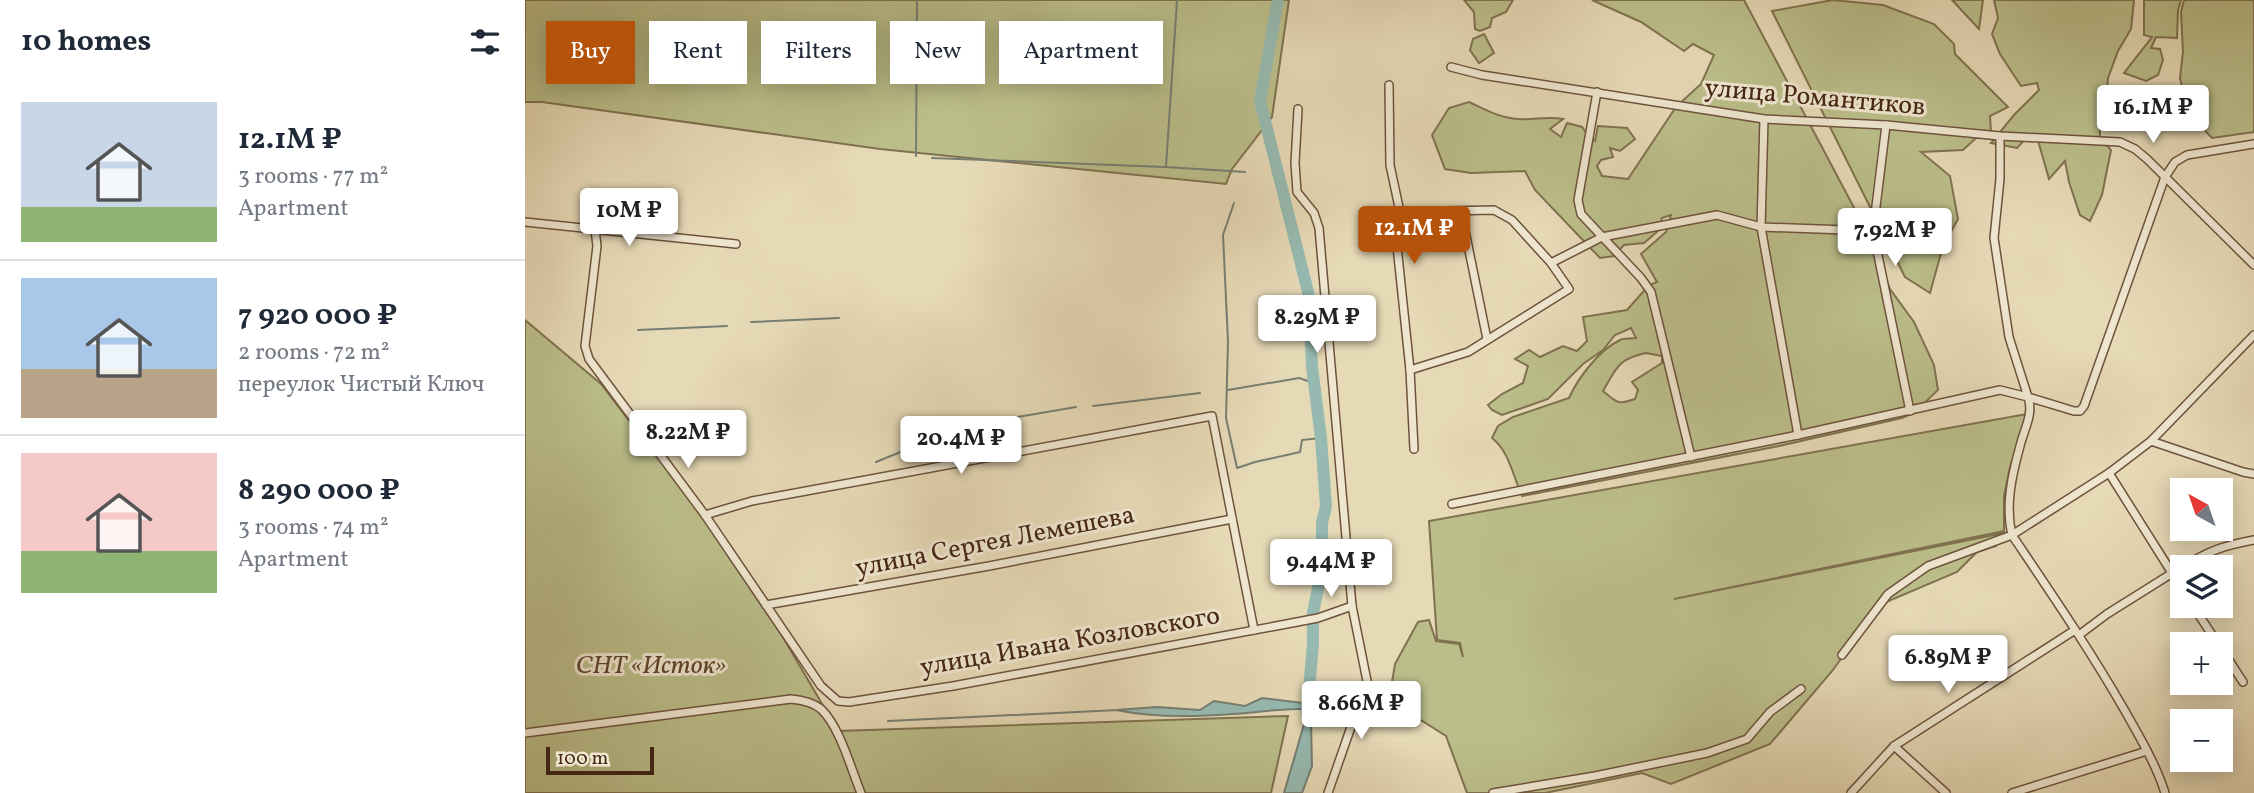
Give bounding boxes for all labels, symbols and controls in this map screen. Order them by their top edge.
text: 10 homes [21,21,151,63]
chip: Buy [546,21,635,84]
chip: Rent [649,21,747,84]
chip: Filters [761,21,876,84]
chip: New [890,21,985,84]
chip: Apartment [999,21,1163,84]
icon: filters [466,23,504,61]
street label: улица Романтиков [1703,70,1927,126]
pin: 16.1M ₽ [2088,86,2218,145]
text: 16.1M ₽ [2113,92,2193,124]
text: 12.1M ₽ [238,119,342,161]
icon: home [77,130,161,214]
text: 3 rooms · 77 m² [238,161,388,193]
pin: 10M ₽ [580,188,678,248]
text: Apartment [238,193,349,225]
text: 10M ₽ [596,195,662,227]
pin: 12.1M ₽ [1349,206,1479,266]
pin: 7.92M ₽ [1830,208,1960,268]
text: 12.1M ₽ [1374,213,1454,245]
text: 7.92M ₽ [1854,215,1936,247]
text: 7 920 000 ₽ [238,295,397,337]
pin: 8.29M ₽ [1252,296,1382,355]
text: 8.29M ₽ [1274,302,1360,334]
icon: home [77,306,161,390]
text: 2 rooms · 72 m² [238,337,389,369]
text: переулок Чистый Ключ [238,369,484,401]
pin: 8.22M ₽ [623,410,753,470]
pin: 20.4M ₽ [896,416,1026,476]
text: 8.22M ₽ [645,417,731,449]
text: 20.4M ₽ [916,423,1006,455]
text: 8 290 000 ₽ [238,470,400,512]
north arrow [2170,478,2233,541]
map controls [2170,478,2233,772]
icon: home [77,481,161,565]
street label: улица Сергея Лемешева [852,497,1138,587]
text: 3 rooms · 74 m² [238,512,388,544]
pin: 9.44M ₽ [1266,540,1396,599]
text: Apartment [238,544,349,576]
text: 9.44M ₽ [1286,546,1376,578]
button: layers [2170,555,2233,618]
street label: улица Ивана Козловского [917,598,1223,686]
button: + [2170,632,2233,695]
pin: 6.89M ₽ [1883,636,2013,695]
text: 6.89M ₽ [1905,642,1992,674]
park label: СНТ «Исток» [576,648,726,684]
pin: 8.66M ₽ [1296,682,1426,741]
text: 8.66M ₽ [1318,688,1404,720]
button: − [2170,709,2233,772]
scale bar [546,744,655,776]
text: 100 m [557,746,608,772]

